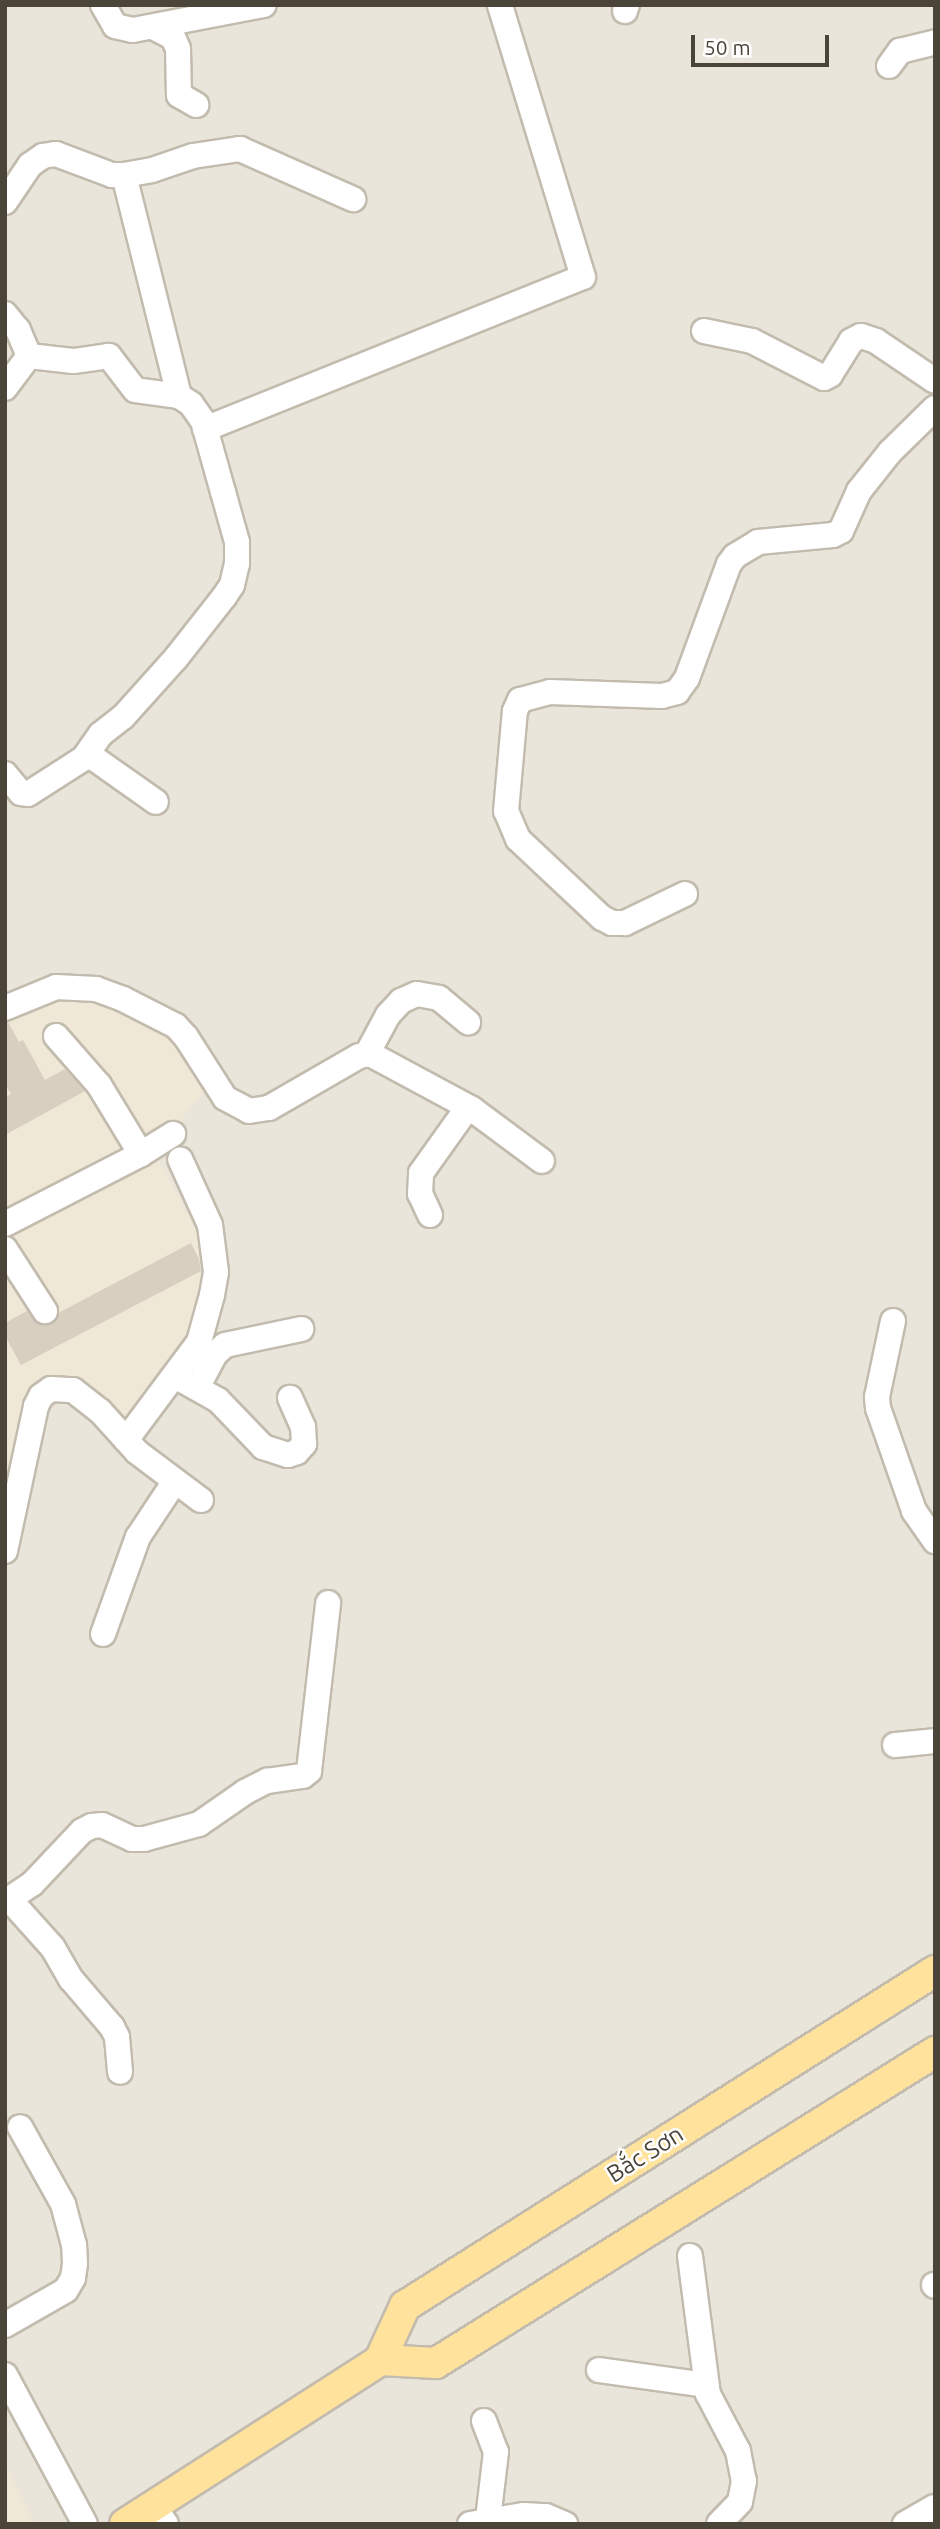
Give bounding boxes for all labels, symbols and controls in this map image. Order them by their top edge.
scale bar [695,21,833,65]
text: 50 m [704,35,751,59]
street label: Bắc Sơn [601,2119,689,2189]

